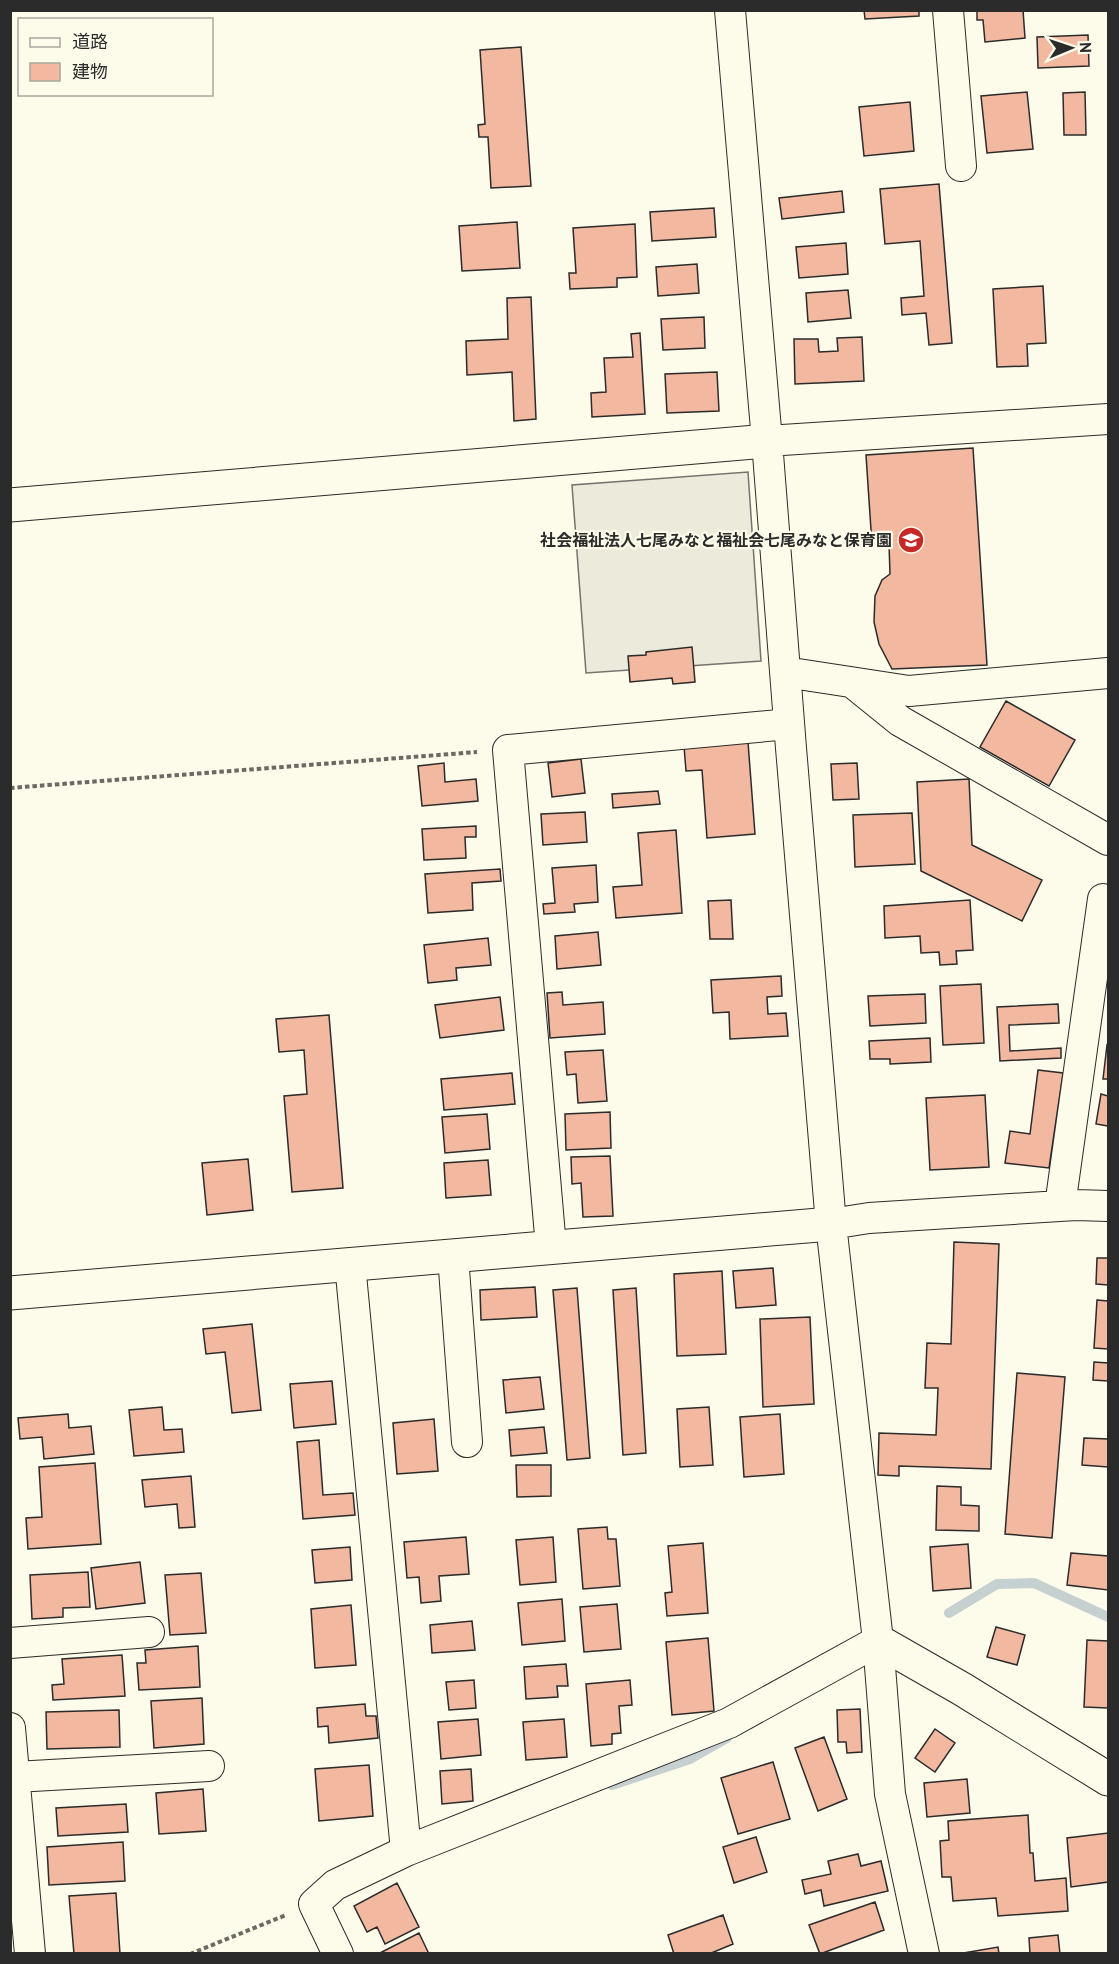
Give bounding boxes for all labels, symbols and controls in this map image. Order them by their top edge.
legend [18,18,213,96]
north arrow [1041,18,1101,78]
text: 道路 [72,30,108,53]
text: N [1076,42,1096,53]
text: 建物 [72,60,108,83]
school or university icon: 社会福祉法人七尾みなと福祉会七尾みなと保育園 [896,525,926,555]
place label: 社会福祉法人七尾みなと福祉会七尾みなと保育園 [540,530,892,550]

